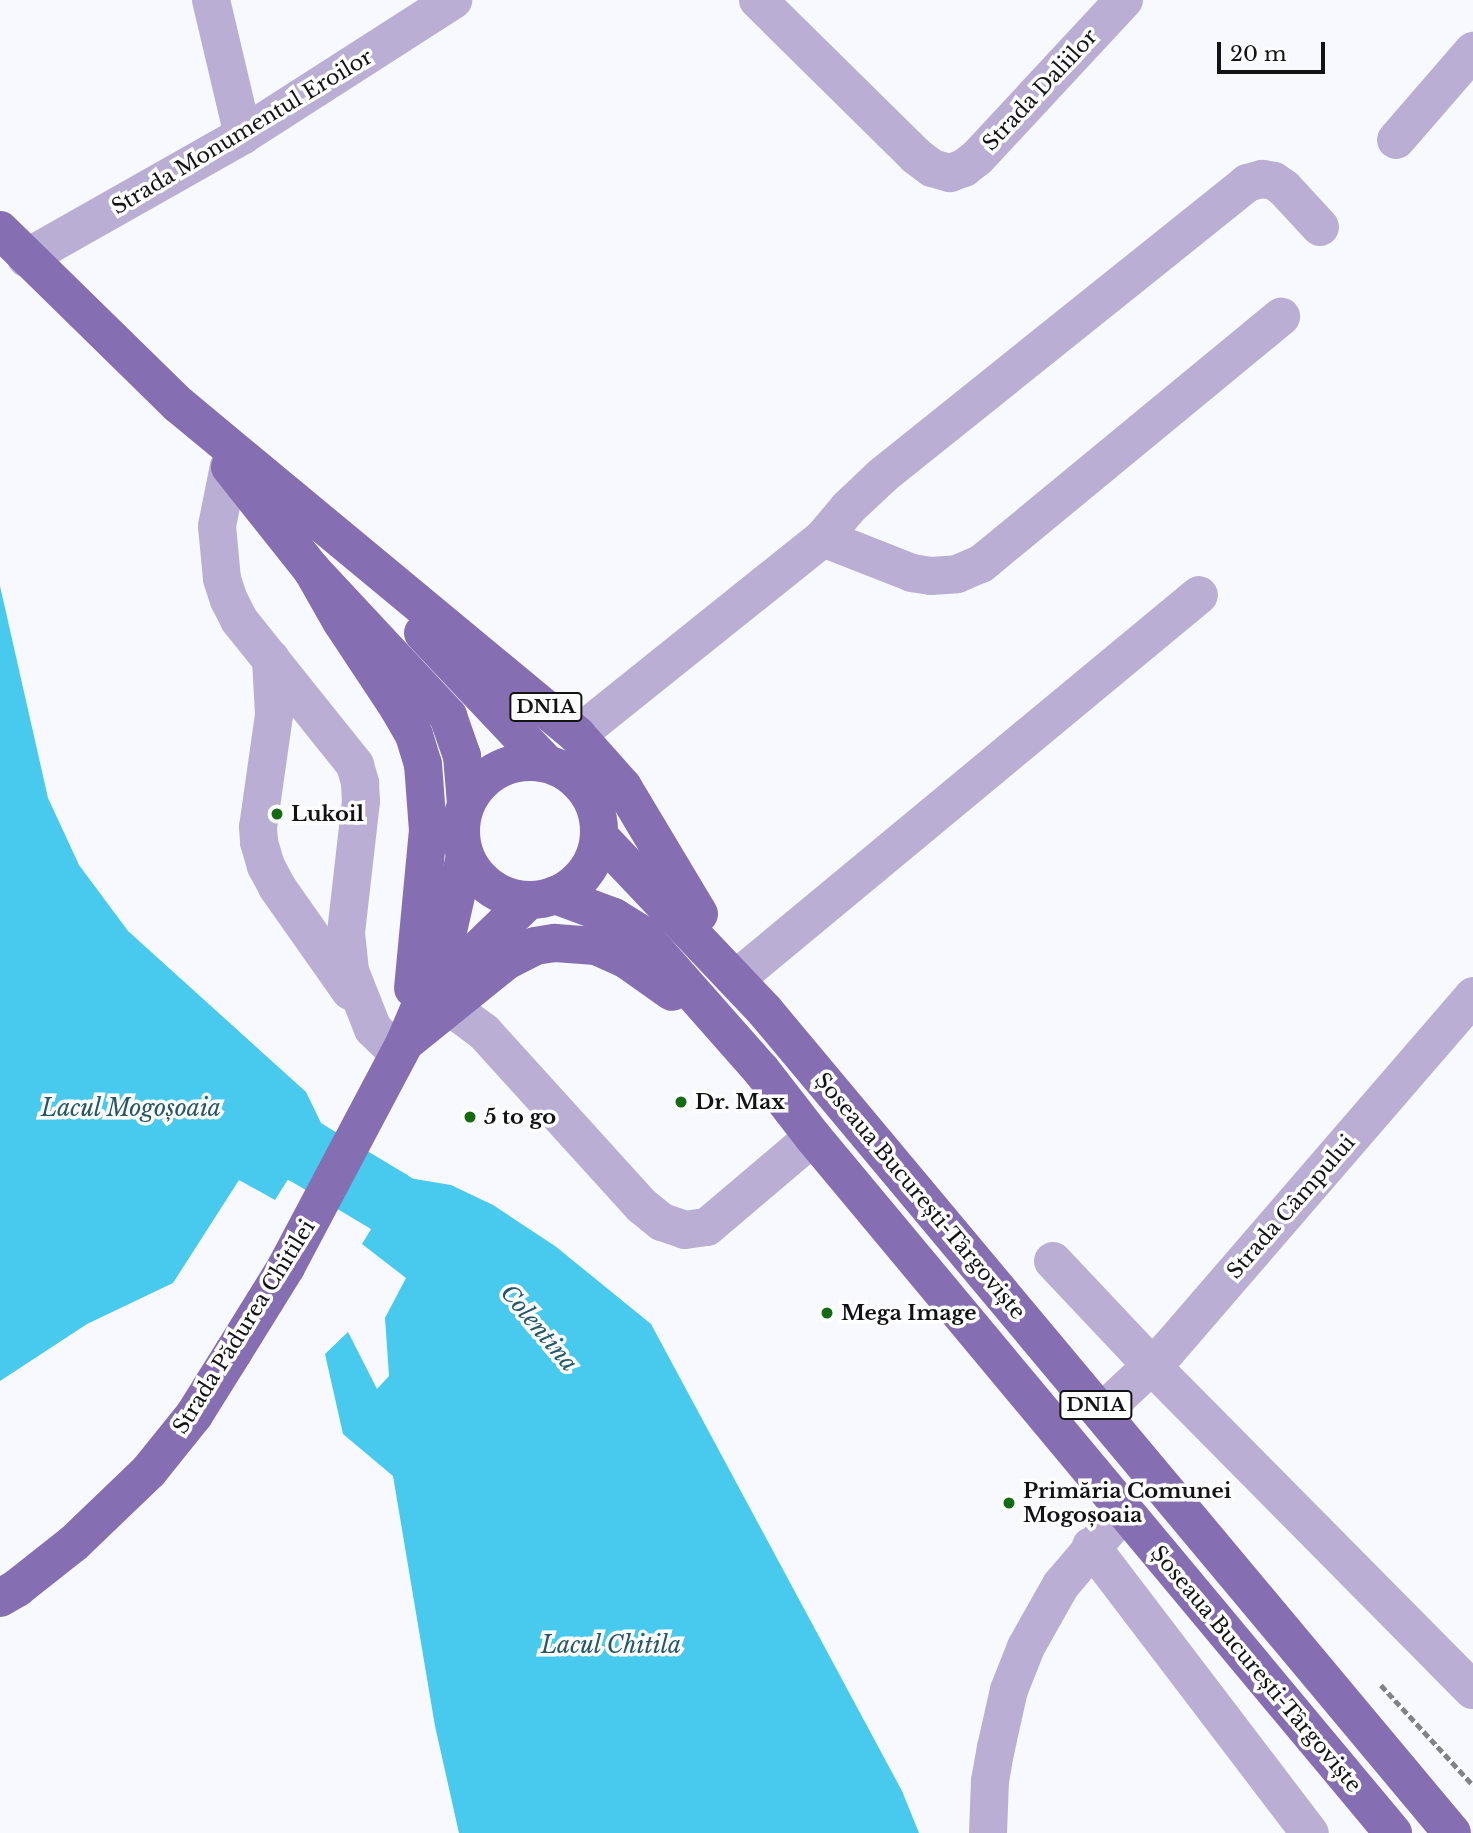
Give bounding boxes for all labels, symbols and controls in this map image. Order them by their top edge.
street label: Strada Daliilor [977,24,1103,156]
scale bar [1221,28,1330,72]
text: 20 m [1230,41,1287,67]
street label: Strada Monumentul Eroilor [107,44,377,220]
road number: DN1A [509,692,583,722]
place label: Lukoil [291,801,364,827]
marker: Lukoil [269,806,285,822]
street label: Șoseaua București-Târgoviște [809,1068,1031,1324]
place label: Dr. Max [695,1089,785,1115]
water label: Lacul Mogoșoaia [41,1094,221,1122]
marker: Dr. Max [673,1094,689,1110]
place label: 5 to go [484,1104,556,1130]
marker: 5 to go [462,1109,478,1125]
street label: Strada Câmpului [1222,1130,1360,1284]
street label: Strada Pădurea Chitilei [168,1215,320,1439]
water label: Colentina [495,1279,583,1377]
place label: Mega Image [841,1300,977,1326]
marker: Mega Image [819,1305,835,1321]
road number: DN1A [1059,1390,1133,1420]
place label: Primăria Comunei Mogoșoaia [1023,1478,1231,1528]
marker: Primăria Comunei Mogoșoaia [1001,1495,1017,1511]
street label: Șoseaua București-Târgoviște [1145,1541,1367,1797]
water label: Lacul Chitila [541,1631,681,1659]

